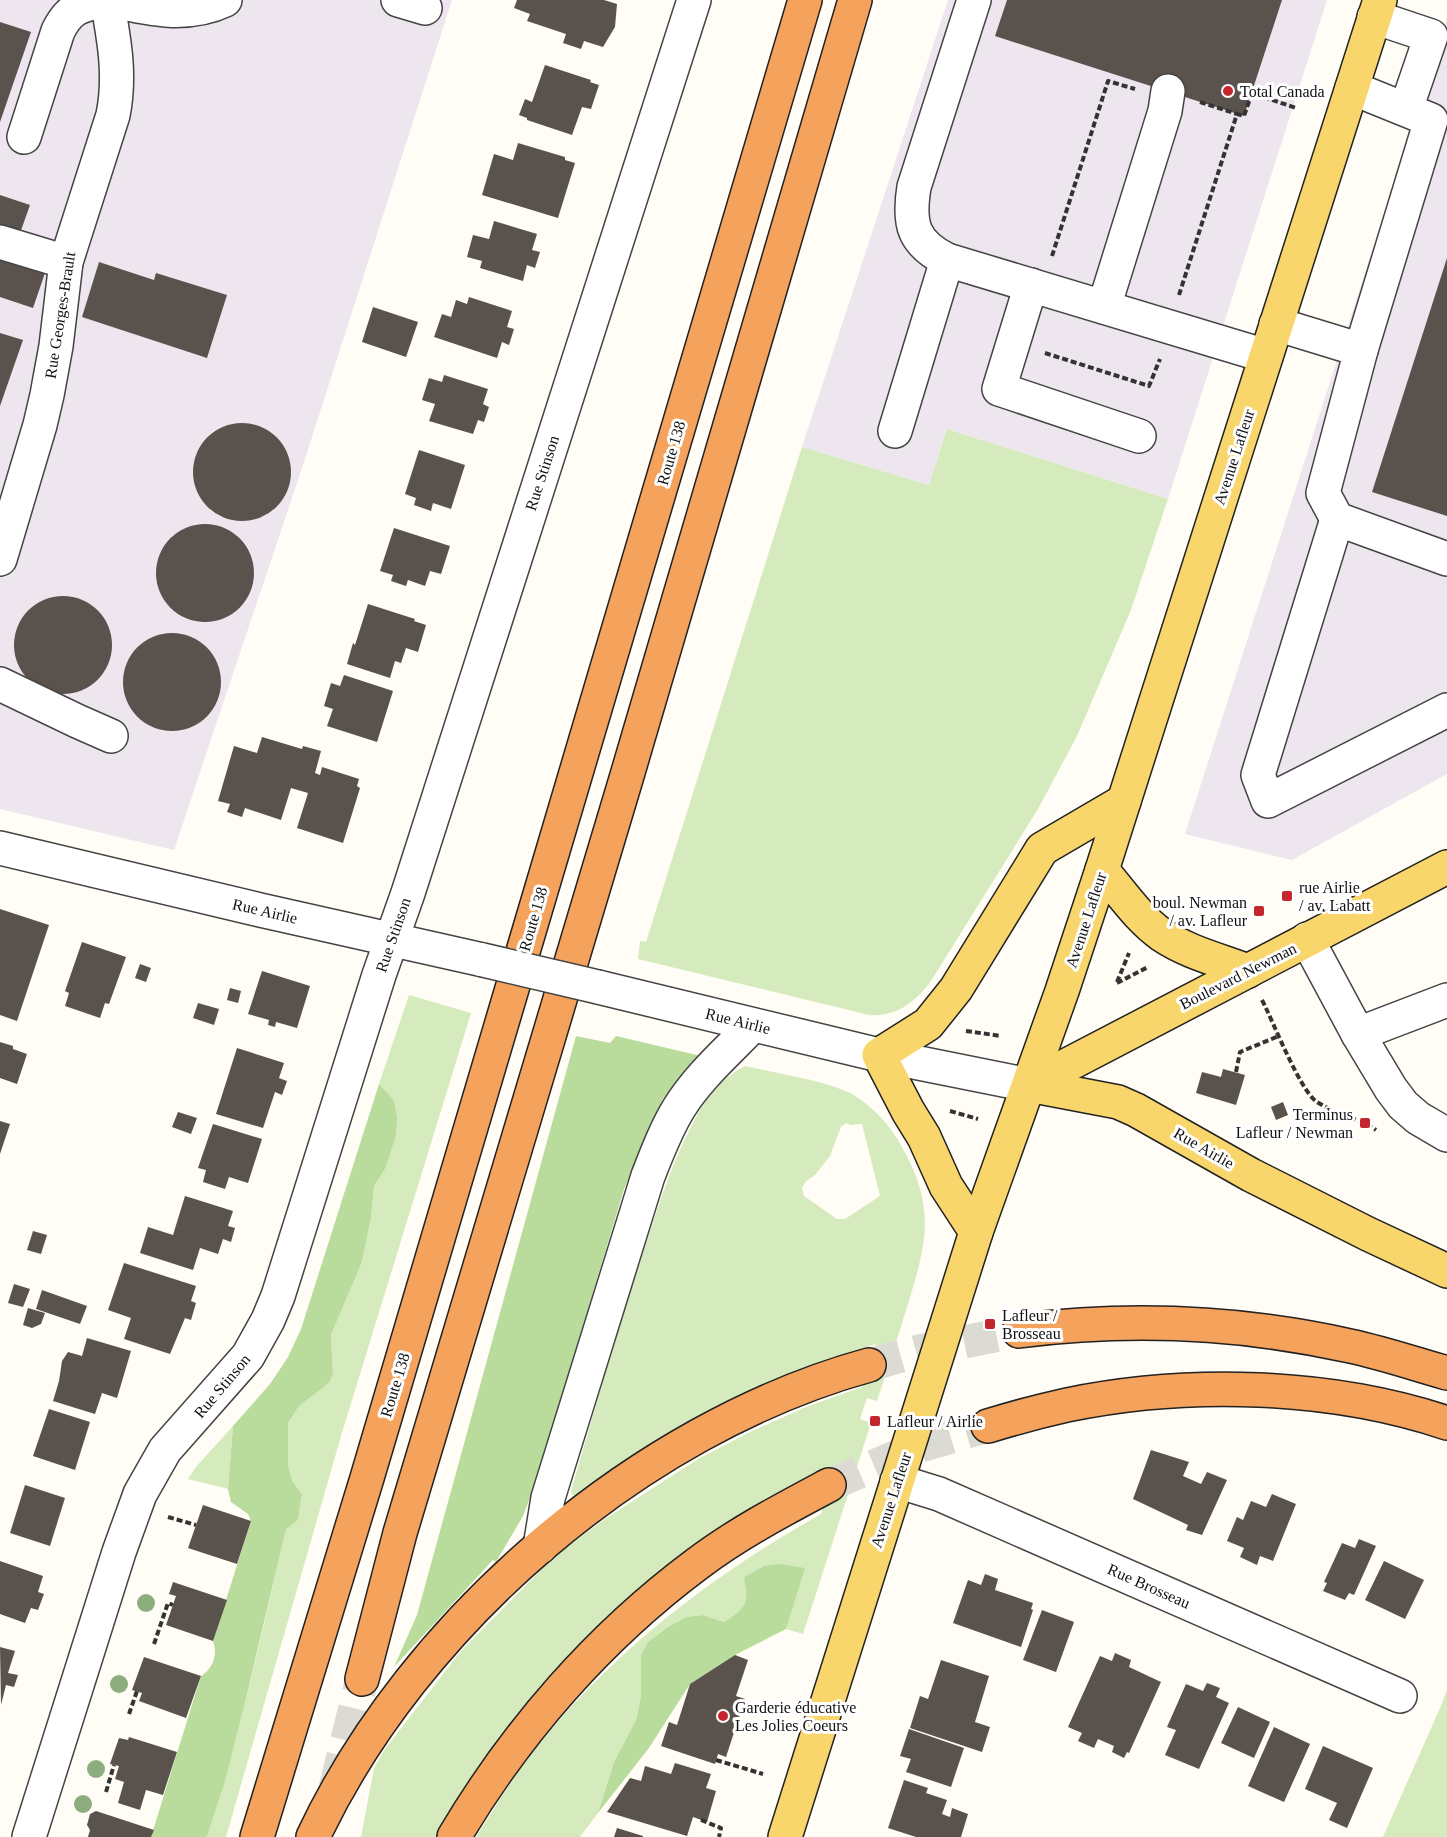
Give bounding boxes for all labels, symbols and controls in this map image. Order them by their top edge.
place label: Total Canada [1240,83,1325,100]
marker: Total Canada [1221,84,1235,98]
street label: Rue Georges-Brault [42,250,79,380]
street label: Avenue Lafleur [1211,406,1258,507]
street label: Route 138 [654,419,688,487]
street label: Rue Stinson [522,433,562,513]
street label: Avenue Lafleur [1063,869,1110,970]
place label: rue Airlie / av. Labatt [1299,879,1371,914]
street label: Route 138 [516,885,550,953]
marker: rue Airlie / av. Labatt [1280,889,1294,903]
place label: boul. Newman / av. Lafleur [1153,894,1248,929]
street label: Rue Airlie [231,895,299,927]
street label: Rue Stinson [372,895,414,975]
marker: boul. Newman / av. Lafleur [1252,904,1266,918]
street label: Boulevard Newman [1177,939,1299,1013]
street label: Rue Airlie [704,1005,772,1037]
place label: Terminus Lafleur / Newman [1236,1106,1353,1141]
marker: Terminus Lafleur / Newman [1358,1116,1372,1130]
street label: Rue Airlie [1171,1124,1237,1172]
place label: Lafleur / Brosseau [1002,1307,1061,1342]
marker: Lafleur / Brosseau [983,1317,997,1331]
street label: Rue Stinson [190,1351,254,1421]
street label: Route 138 [377,1351,413,1419]
place label: Lafleur / Airlie [887,1413,983,1430]
marker: Lafleur / Airlie [868,1414,882,1428]
street label: Avenue Lafleur [868,1449,915,1550]
street label: Rue Brosseau [1105,1560,1193,1612]
place label: Garderie éducative Les Jolies Coeurs [735,1699,856,1734]
marker: Garderie éducative Les Jolies Coeurs [716,1709,730,1723]

